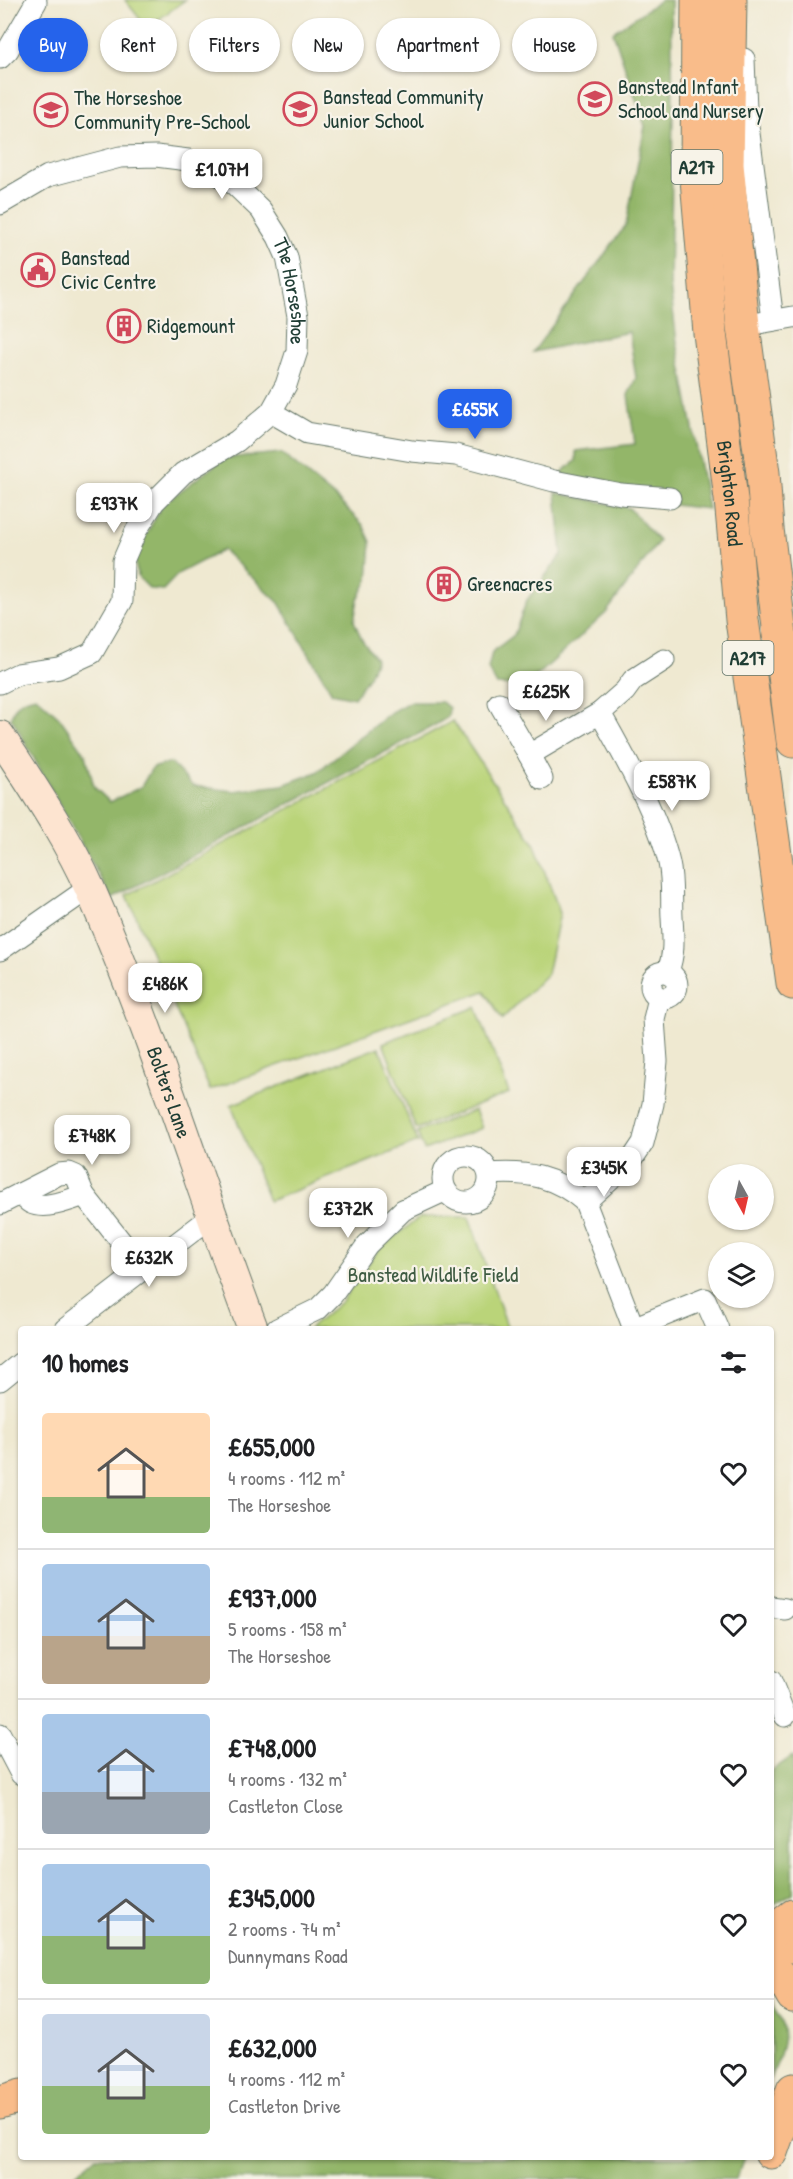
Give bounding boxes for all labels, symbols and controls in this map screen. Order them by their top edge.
chip: Buy [18,18,88,72]
chip: Rent [100,18,177,72]
chip: Filters [189,18,280,72]
chip: New [292,18,364,72]
chip: Apartment [376,18,500,72]
chip: House [512,18,597,72]
place label: Banstead Infant School and Nursery [618,72,764,125]
school or university icon: Banstead Infant School and Nursery [577,81,613,117]
place label: Banstead Community Junior School [323,82,484,135]
place label: The Horseshoe Community Pre-School [74,83,251,136]
school or university icon: Banstead Community Junior School [282,91,318,127]
school or university icon: The Horseshoe Community Pre-School [33,92,69,128]
pin: £1.07M [173,149,271,200]
road number: A217 [672,150,722,184]
text: £1.07M [195,155,249,182]
street label: The Horseshoe [266,233,313,345]
place label: Banstead Civic Centre [61,243,156,296]
public building icon: Banstead Civic Centre [20,252,56,288]
building icon: Ridgemount [106,308,142,344]
place label: Ridgemount [147,311,236,340]
pin: £655K [433,389,517,440]
text: £655K [452,395,498,422]
street label: Brighton Road [710,439,750,547]
pin: £937K [72,483,156,534]
text: £937K [90,489,138,516]
building icon: Greenacres [426,566,462,602]
place label: Greenacres [467,569,552,598]
road number: A217 [722,641,774,675]
pin: £625K [504,671,588,722]
text: £625K [522,677,570,704]
pin: £587K [630,761,714,812]
text: £587K [648,767,696,794]
pin: £486K [123,963,207,1014]
text: £486K [142,969,188,996]
street label: Bolters Lane [140,1042,199,1142]
pin: £748K [50,1115,134,1166]
text: £748K [68,1121,116,1148]
pin: £345K [562,1147,646,1198]
text: £345K [581,1153,627,1180]
north arrow [708,1164,774,1230]
map controls [708,1164,774,1308]
pin: £372K [306,1188,390,1239]
text: £372K [323,1194,373,1221]
pin: £632K [107,1237,191,1288]
button: layers [708,1242,774,1308]
text: £632K [125,1243,173,1270]
park label: Banstead Wildlife Field [348,1260,518,1289]
text: 10 homes [42,1345,129,1380]
icon: filters [717,1346,750,1379]
text: £655,000 [228,1429,315,1464]
icon: home [90,1437,162,1509]
icon: heart [717,1457,750,1490]
text: 4 rooms · 112 m² [228,1464,345,1491]
text: The Horseshoe [228,1491,331,1518]
text: £937,000 [228,1580,317,1615]
icon: home [90,1588,162,1660]
icon: heart [717,1608,750,1641]
text: 5 rooms · 158 m² [228,1615,347,1642]
text: The Horseshoe [228,1642,331,1669]
text: £748,000 [228,1730,316,1765]
icon: home [90,1738,162,1810]
icon: heart [717,1758,750,1791]
text: 4 rooms · 132 m² [228,1765,347,1792]
text: Castleton Close [228,1792,343,1819]
text: £345,000 [228,1880,315,1915]
icon: home [90,1888,162,1960]
icon: heart [717,1908,750,1941]
text: 2 rooms · 74 m² [228,1915,340,1942]
text: Dunnymans Road [228,1942,348,1969]
text: £632,000 [228,2030,317,2065]
icon: home [90,2038,162,2110]
icon: heart [717,2058,750,2091]
text: 4 rooms · 112 m² [228,2065,345,2092]
text: Castleton Drive [228,2092,341,2119]

